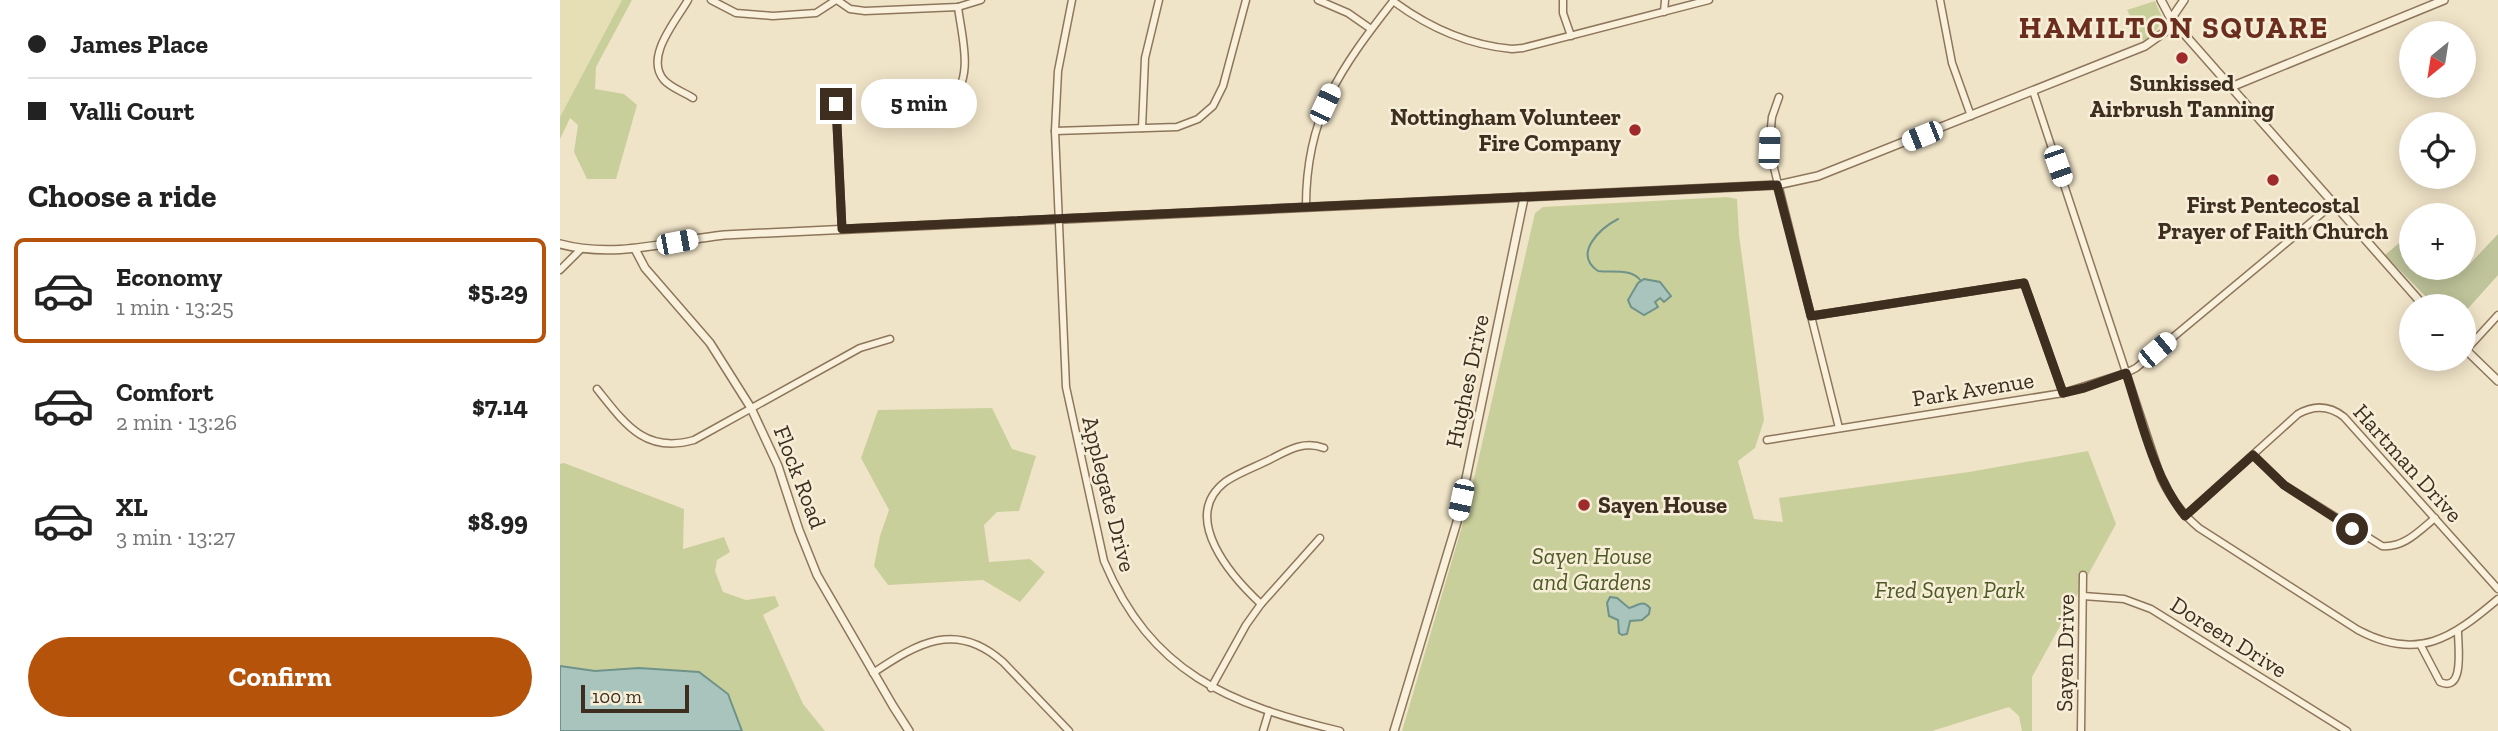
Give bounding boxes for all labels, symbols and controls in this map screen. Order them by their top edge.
district label: HAMILTON SQUARE [2019,10,2329,46]
north arrow [2399,21,2476,98]
map controls [2399,21,2476,371]
text: James Place [70,28,208,60]
marker: Sunkissed Airbrush Tanning [2174,50,2190,66]
place label: Sunkissed Airbrush Tanning [2090,69,2274,123]
callout: 5 min [860,80,976,128]
car [1307,81,1344,127]
route end [820,88,852,120]
text: 5 min [891,89,947,117]
text: Valli Court [70,95,194,127]
place label: Nottingham Volunteer Fire Company [1390,103,1622,157]
button: locate [2399,112,2476,189]
car [1899,118,1946,154]
marker: Nottingham Volunteer Fire Company [1627,122,1643,138]
car [1758,127,1781,169]
car [2042,143,2075,189]
marker: First Pentecostal Prayer of Faith Church [2265,172,2281,188]
text: Choose a ride [28,177,216,215]
place label: First Pentecostal Prayer of Faith Church [2158,191,2389,245]
button: + [2399,203,2476,280]
car [655,228,700,256]
icon: car [32,259,95,322]
text: Economy [116,261,222,293]
text: $5.29 [468,275,528,307]
text: 1 min · 13:25 [116,293,234,321]
button: − [2399,294,2476,371]
street label: Hughes Drive [1439,312,1495,450]
car [2135,328,2180,372]
street label: Park Avenue [1910,366,2036,412]
icon: car [32,374,95,437]
text: Comfort [116,376,213,408]
text: $7.14 [472,390,528,422]
street label: Hartman Drive [2347,398,2469,528]
text: 2 min · 13:26 [116,408,237,436]
street label: Applegate Drive [1076,413,1142,575]
street label: Flock Road [768,422,833,533]
car [1447,477,1476,523]
icon: car [32,489,95,552]
text: XL [116,491,148,523]
place label: Sayen House [1598,491,1727,519]
marker: Sayen House [1576,497,1592,513]
text: $8.99 [467,505,528,537]
route start [2336,513,2368,545]
text: 3 min · 13:27 [116,523,235,551]
park label: Sayen House and Gardens [1532,542,1652,596]
park label: Fred Sayen Park [1875,576,2025,604]
street label: Doreen Drive [2166,590,2292,684]
street label: Sayen Drive [2050,594,2080,712]
button: Confirm [28,637,532,717]
scale bar [581,682,690,714]
text: 100 m [592,685,642,708]

